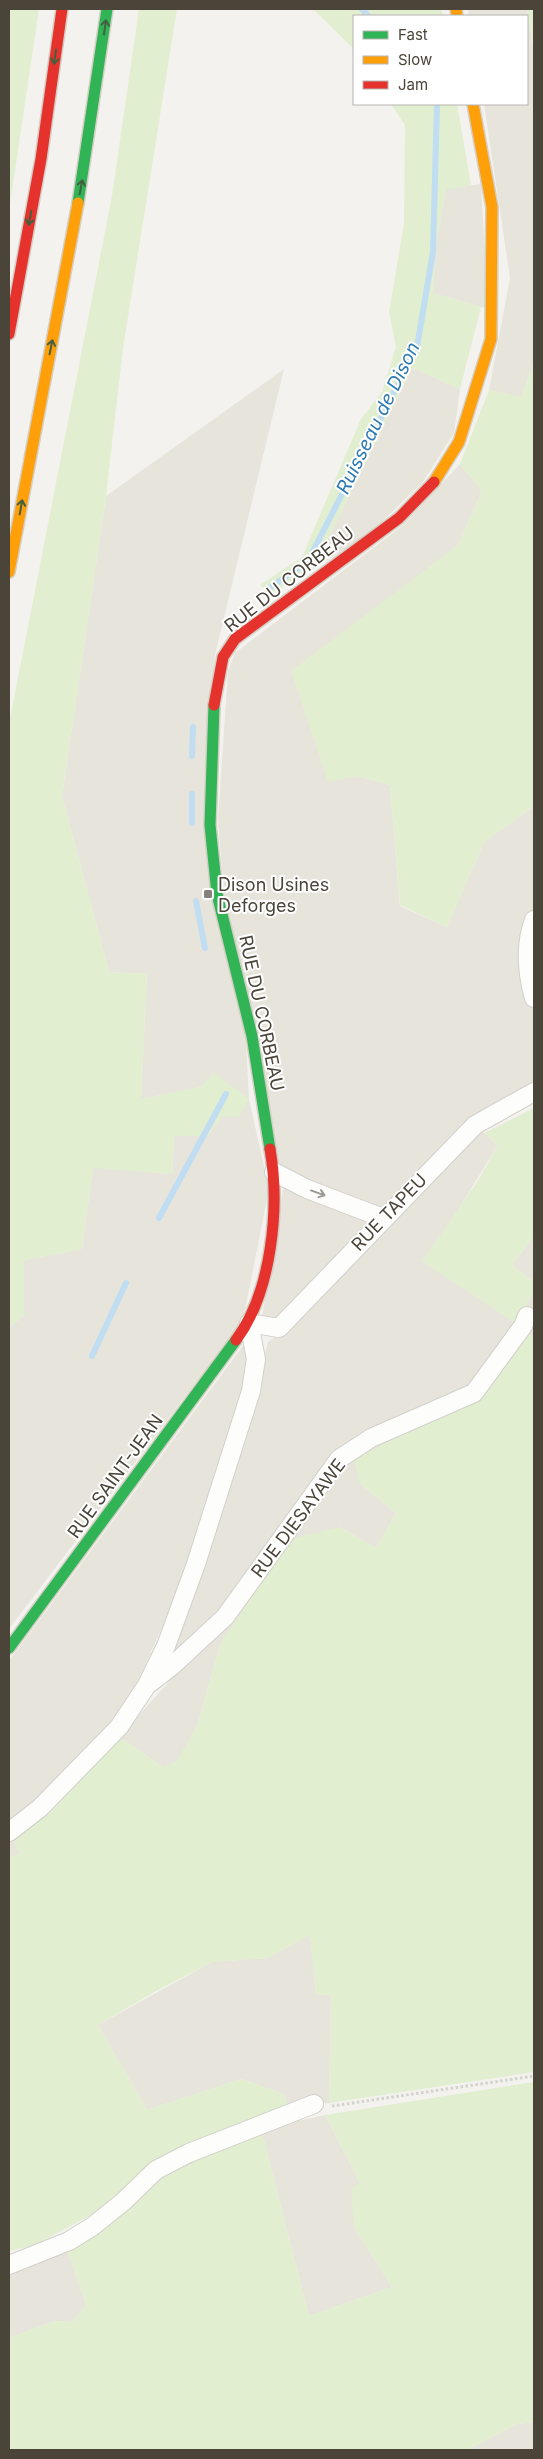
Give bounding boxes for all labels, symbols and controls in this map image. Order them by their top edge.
legend [353,15,528,105]
one-way arrow [100,19,110,35]
text: Fast [398,25,428,44]
one-way arrow [50,49,60,65]
text: Slow [398,50,432,69]
text: Jam [398,75,428,94]
one-way arrow [77,180,86,196]
one-way arrow [25,209,35,225]
water label: Ruisseau de Dison [331,338,425,498]
one-way arrow [46,339,56,355]
one-way arrow [16,499,26,515]
street label: RUE DU CORBEAU [220,522,358,636]
place label: Dison Usines Deforges [218,874,329,916]
marker: Dison Usines Deforges [202,888,214,900]
street label: RUE DU CORBEAU [235,933,289,1093]
street label: RUE TAPEU [347,1169,431,1255]
one-way arrow [310,1189,326,1198]
street label: RUE SAINT-JEAN [63,1410,167,1542]
street label: RUE DIESAYAWE [247,1455,349,1581]

